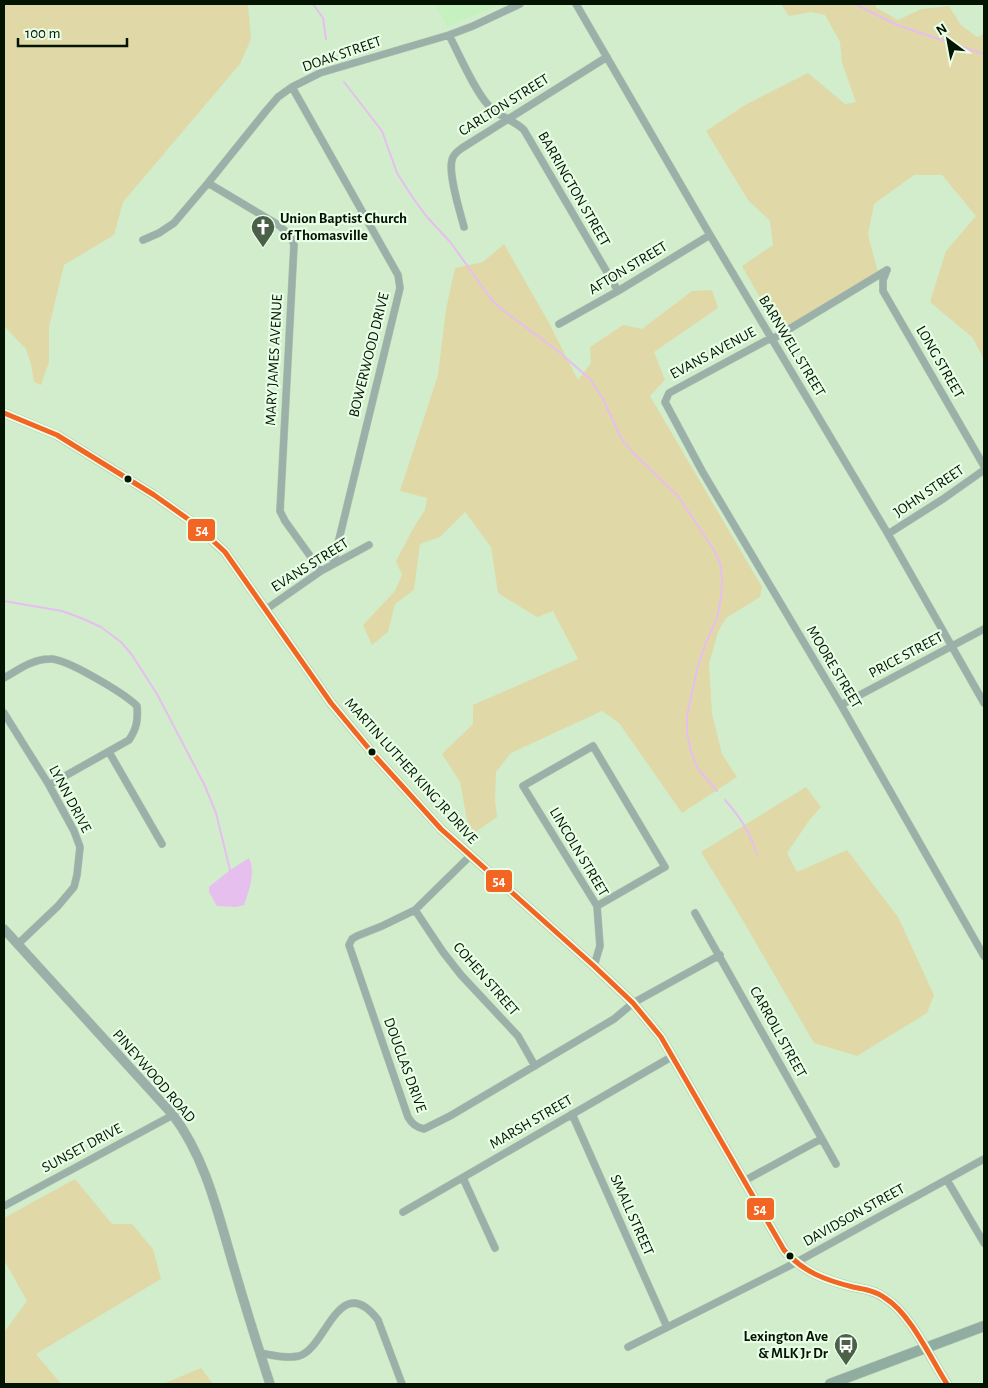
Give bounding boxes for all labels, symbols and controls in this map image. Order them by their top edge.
scale bar [18,15,126,47]
north arrow [923,15,973,65]
text: N [934,21,949,38]
text: 100 m [25,26,60,41]
street label: DOAK STREET [300,33,384,75]
street label: CARLTON STREET [456,71,552,139]
street label: BARRINGTON STREET [535,129,613,249]
place label: Union Baptist Church of Thomasville [280,211,407,243]
church icon: Union Baptist Church of Thomasville [250,214,276,248]
street label: AFTON STREET [586,238,670,297]
street label: BOWERWOOD DRIVE [346,291,392,419]
street label: BARNWELL STREET [756,293,828,400]
street label: MARY JAMES AVENUE [263,294,285,426]
street label: LONG STREET [913,323,967,401]
street label: EVANS AVENUE [668,324,758,382]
street label: JOHN STREET [891,462,967,520]
unlabelled marker [123,474,133,484]
line badge: 54 [187,518,216,542]
text: 54 [195,524,209,538]
street label: EVANS STREET [269,535,352,595]
street label: MOORE STREET [804,623,865,711]
street label: PRICE STREET [866,629,946,681]
street label: MARTIN LUTHER KING JR DRIVE [342,695,480,847]
unlabelled marker [367,747,377,757]
street label: LYNN DRIVE [46,763,94,835]
street label: LINCOLN STREET [547,805,612,900]
line badge: 54 [485,869,513,893]
text: 54 [492,875,506,889]
street label: COHEN STREET [450,939,522,1019]
street label: CARROLL STREET [747,984,810,1081]
street label: DOUGLAS DRIVE [381,1016,429,1114]
street label: PINEYWOOD ROAD [110,1027,198,1125]
street label: MARSH STREET [487,1092,576,1152]
street label: SUNSET DRIVE [39,1121,125,1175]
street label: SMALL STREET [607,1172,657,1258]
street label: DAVIDSON STREET [801,1181,908,1249]
line badge: 54 [746,1197,775,1221]
text: 54 [753,1203,767,1217]
unlabelled marker [785,1251,795,1261]
place label: Lexington Ave & MLK Jr Dr [744,1329,829,1361]
bus stop icon: Lexington Ave & MLK Jr Dr [833,1332,859,1366]

